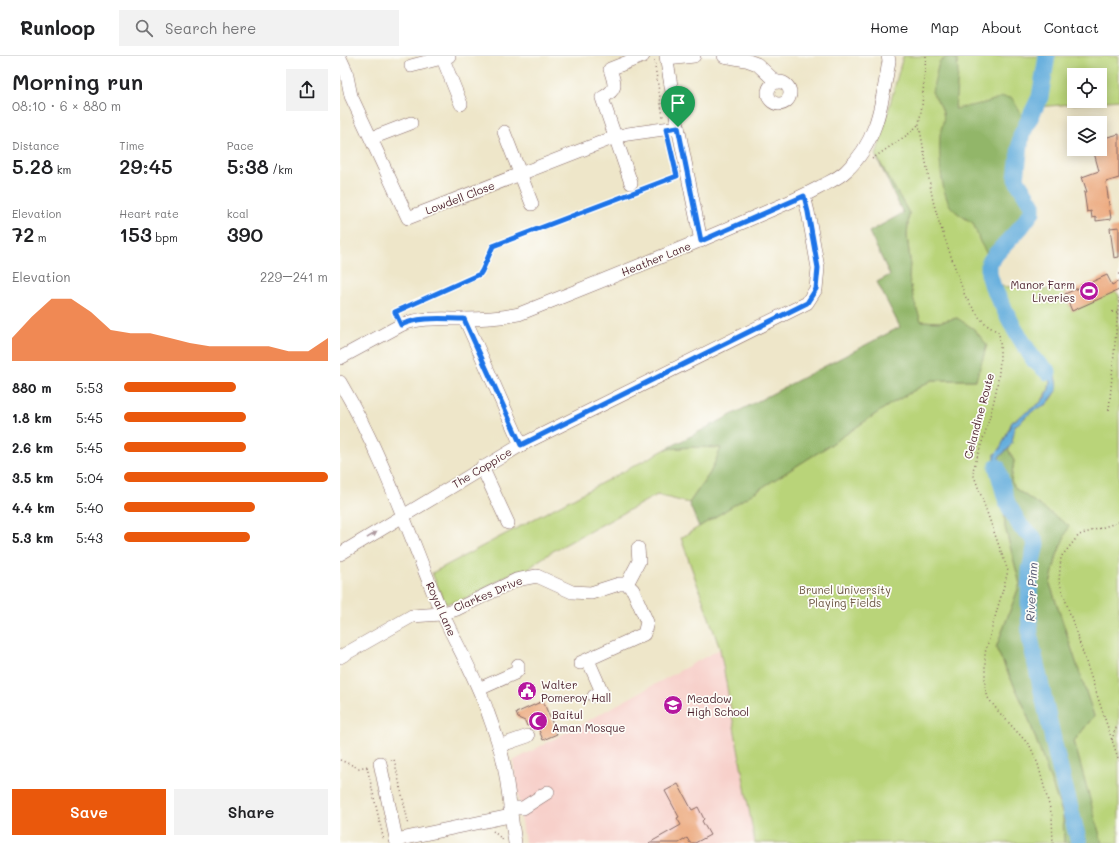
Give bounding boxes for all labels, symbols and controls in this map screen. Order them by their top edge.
search box [119,10,399,46]
text: Runloop [20,15,95,40]
icon: search [133,17,155,39]
text: Search here [165,18,256,38]
text: Home [870,18,908,37]
text: Map [930,18,959,37]
text: About [981,18,1022,37]
text: Contact [1044,18,1099,37]
text: Morning run [12,67,143,96]
map controls [1067,68,1107,156]
button: locate [1067,68,1107,108]
button: share [286,69,328,111]
pin [661,86,695,127]
icon: arrive [667,92,689,114]
text: 08:10 · 6 × 880 m [12,97,121,114]
button: layers [1067,116,1107,156]
text: Distance [12,138,59,153]
text: Time [119,138,144,153]
text: Pace [227,138,254,153]
text: 5.28 [12,153,53,179]
text: 29:45 [119,153,173,179]
text: 5:38 [227,153,269,179]
text: km [53,162,71,177]
text: /km [269,162,293,177]
street label: Lowdell Close [423,177,497,218]
text: Elevation [12,206,61,221]
text: Heart rate [119,206,179,221]
text: kcal [227,206,249,221]
text: 72 [12,221,34,247]
text: 153 [119,221,152,247]
text: 390 [227,221,263,247]
text: m [34,230,47,245]
text: bpm [152,230,178,245]
street label: Heather Lane [619,238,693,279]
text: Elevation [12,268,70,285]
text: 229–241 m [260,268,328,285]
place label: Manor Farm Liveries [1010,277,1075,305]
sports icon: Manor Farm Liveries [1078,280,1100,302]
street label: Celandine Route [960,371,997,460]
text: 880 m [12,379,51,396]
text: 5:53 [76,379,103,396]
text: 1.8 km [12,409,52,426]
text: 5:45 [76,409,103,426]
text: 2.6 km [12,439,53,456]
text: 5:45 [76,439,103,456]
street label: The Coppice [449,444,515,491]
text: 3.5 km [12,469,53,486]
text: 5:04 [76,469,103,486]
text: 4.4 km [12,499,55,516]
text: 5:40 [76,499,103,516]
text: 5.3 km [12,529,53,546]
text: 5:43 [76,529,103,546]
one-way arrow [366,532,378,539]
water label: River Pinn [1021,562,1041,622]
street label: Clarkes Drive [451,572,525,615]
street label: Royal Lane [423,579,460,639]
park label: Brunel University Playing Fields [799,582,891,610]
place label: Walter Pomeroy Hall [541,677,611,705]
public building icon: Walter Pomeroy Hall [516,680,538,702]
place label: Meadow High School [687,691,749,719]
school or university icon: Meadow High School [662,694,684,716]
place label: Baitul Aman Mosque [552,707,626,735]
mosque icon: Baitul Aman Mosque [527,710,549,732]
button: Save [12,789,166,835]
button: Share [174,789,328,835]

